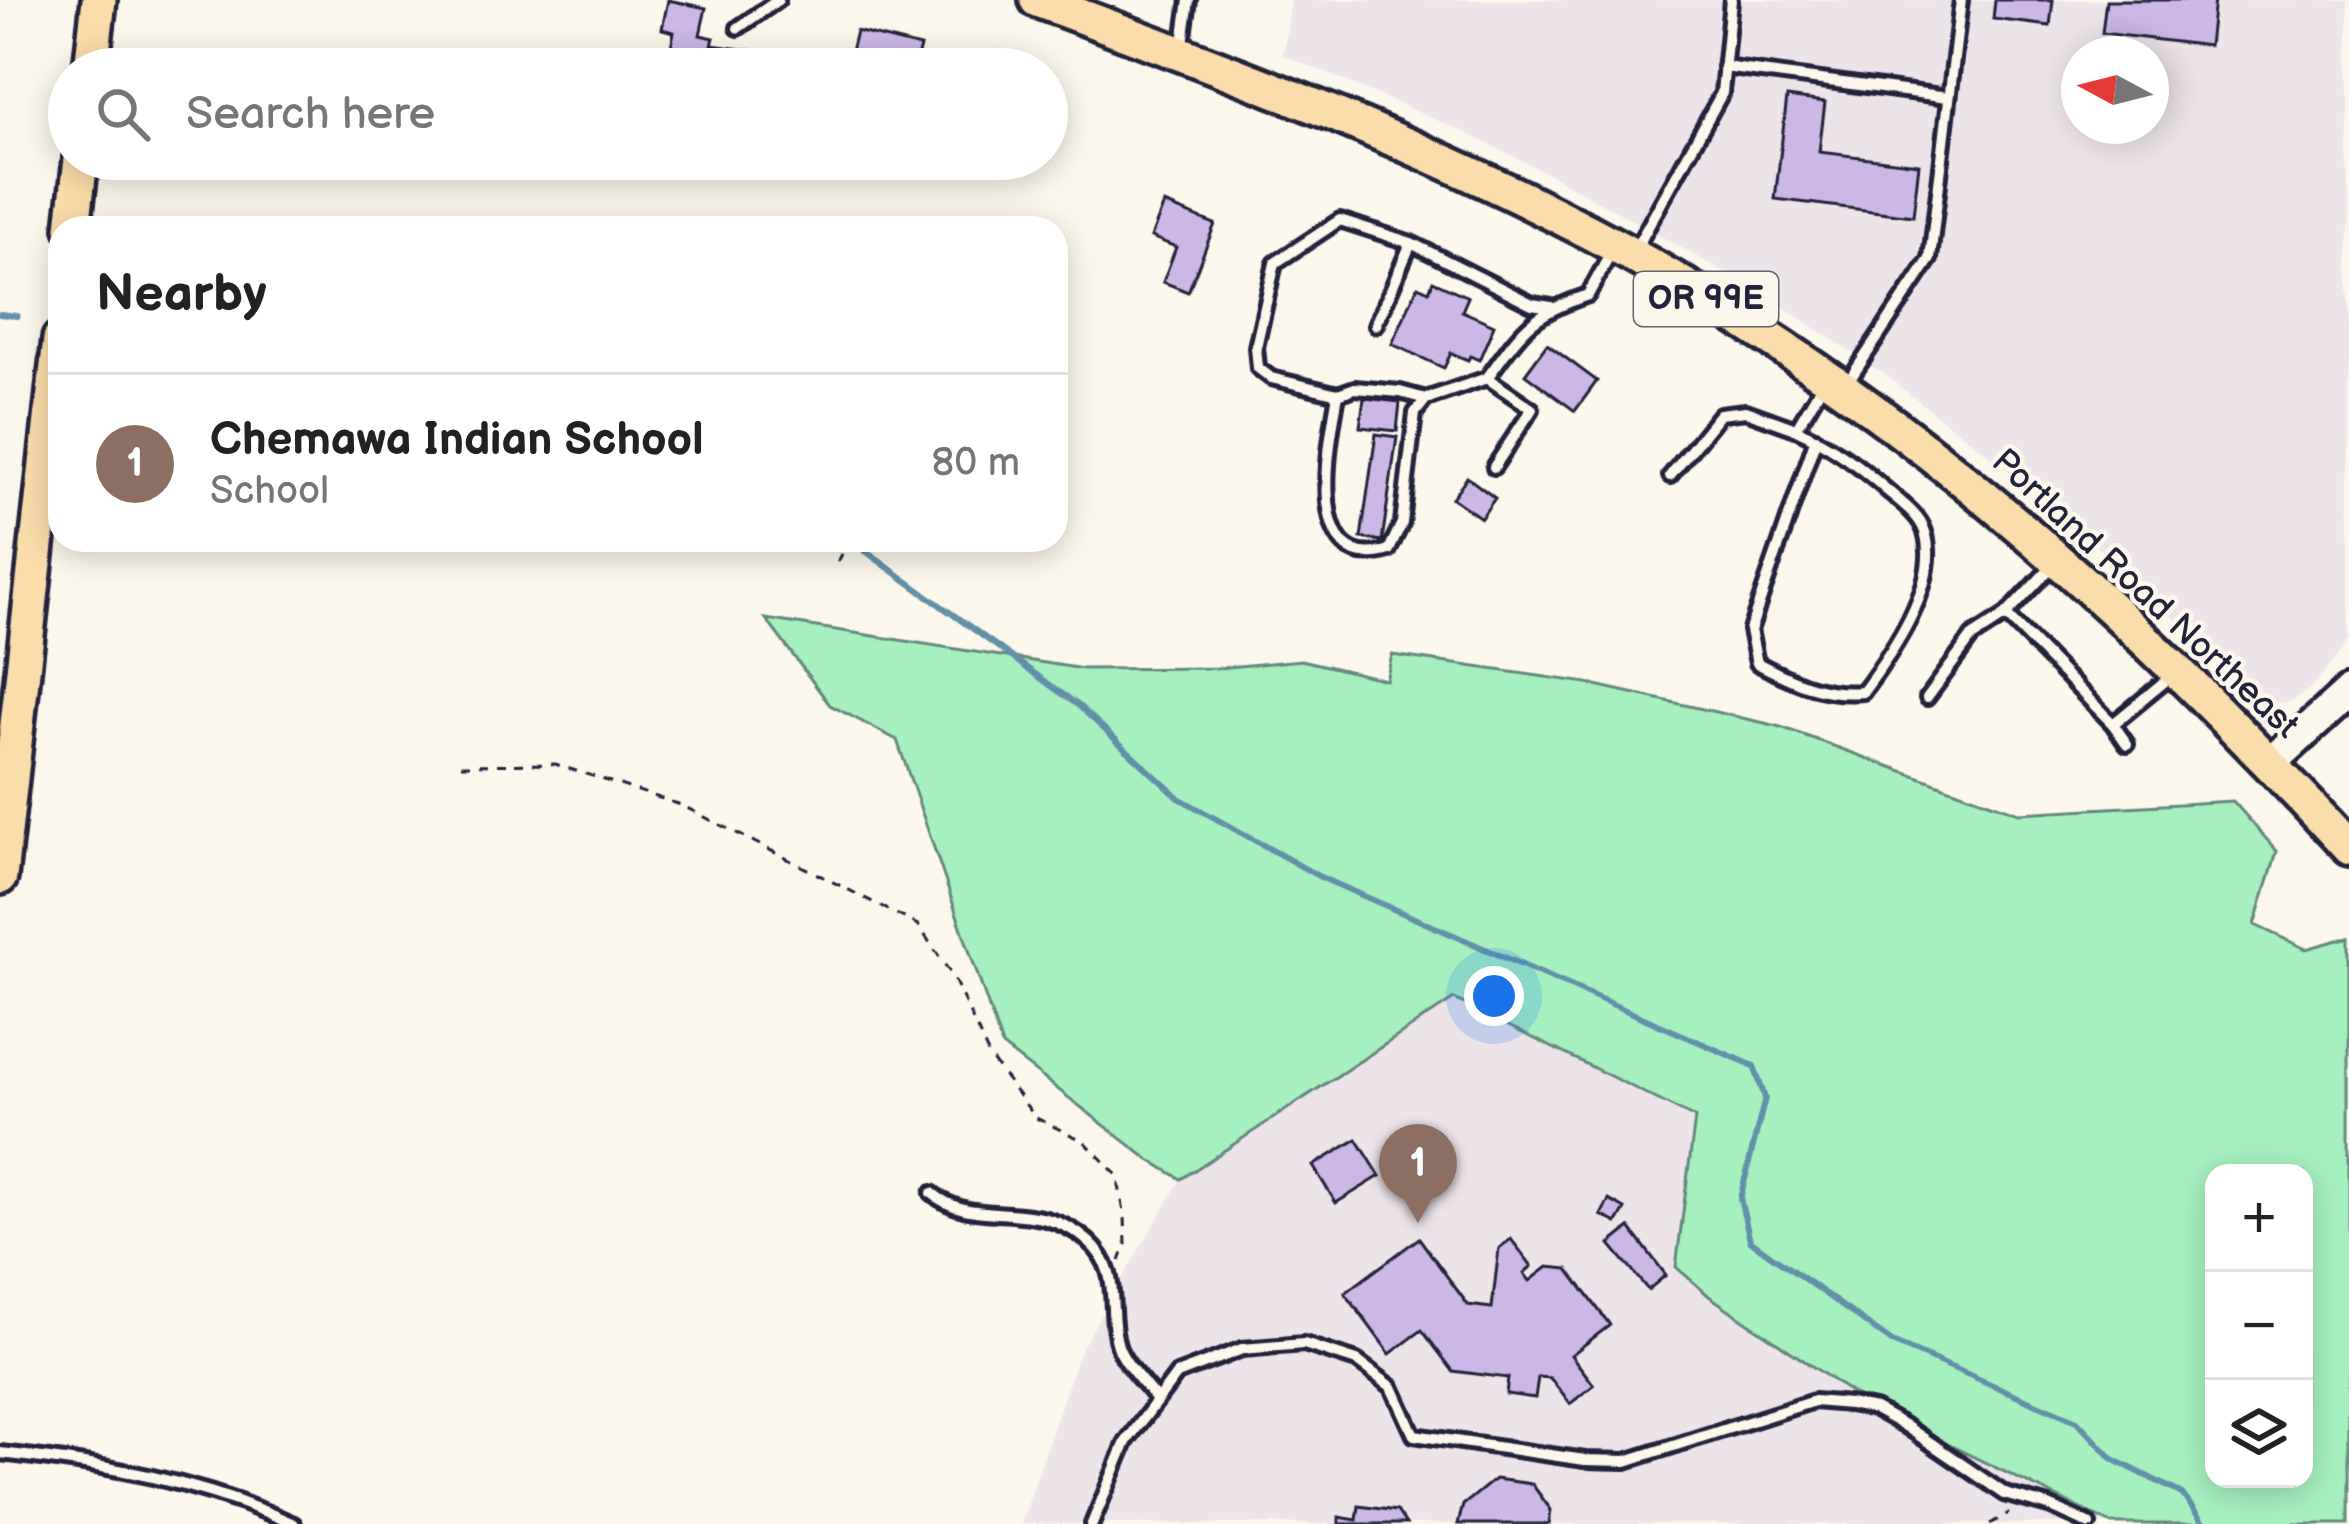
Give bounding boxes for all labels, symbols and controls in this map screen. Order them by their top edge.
north arrow [2061,36,2169,144]
search box [48,48,1068,180]
icon: search [90,81,156,147]
text: Search here [186,87,435,142]
text: Nearby [96,264,267,325]
road number: OR 99E [1634,272,1778,326]
text: Chemawa Indian School [210,413,704,468]
text: 1 [127,440,143,487]
text: 80 m [932,440,1020,487]
street label: Portland Road Northeast [1983,440,2307,748]
text: School [210,468,329,515]
your location [1464,966,1524,1026]
pin: 1 [1379,1124,1457,1223]
map controls [2205,1164,2313,1488]
button: + [2205,1164,2313,1272]
button: − [2205,1272,2313,1380]
button: layers [2205,1380,2313,1488]

